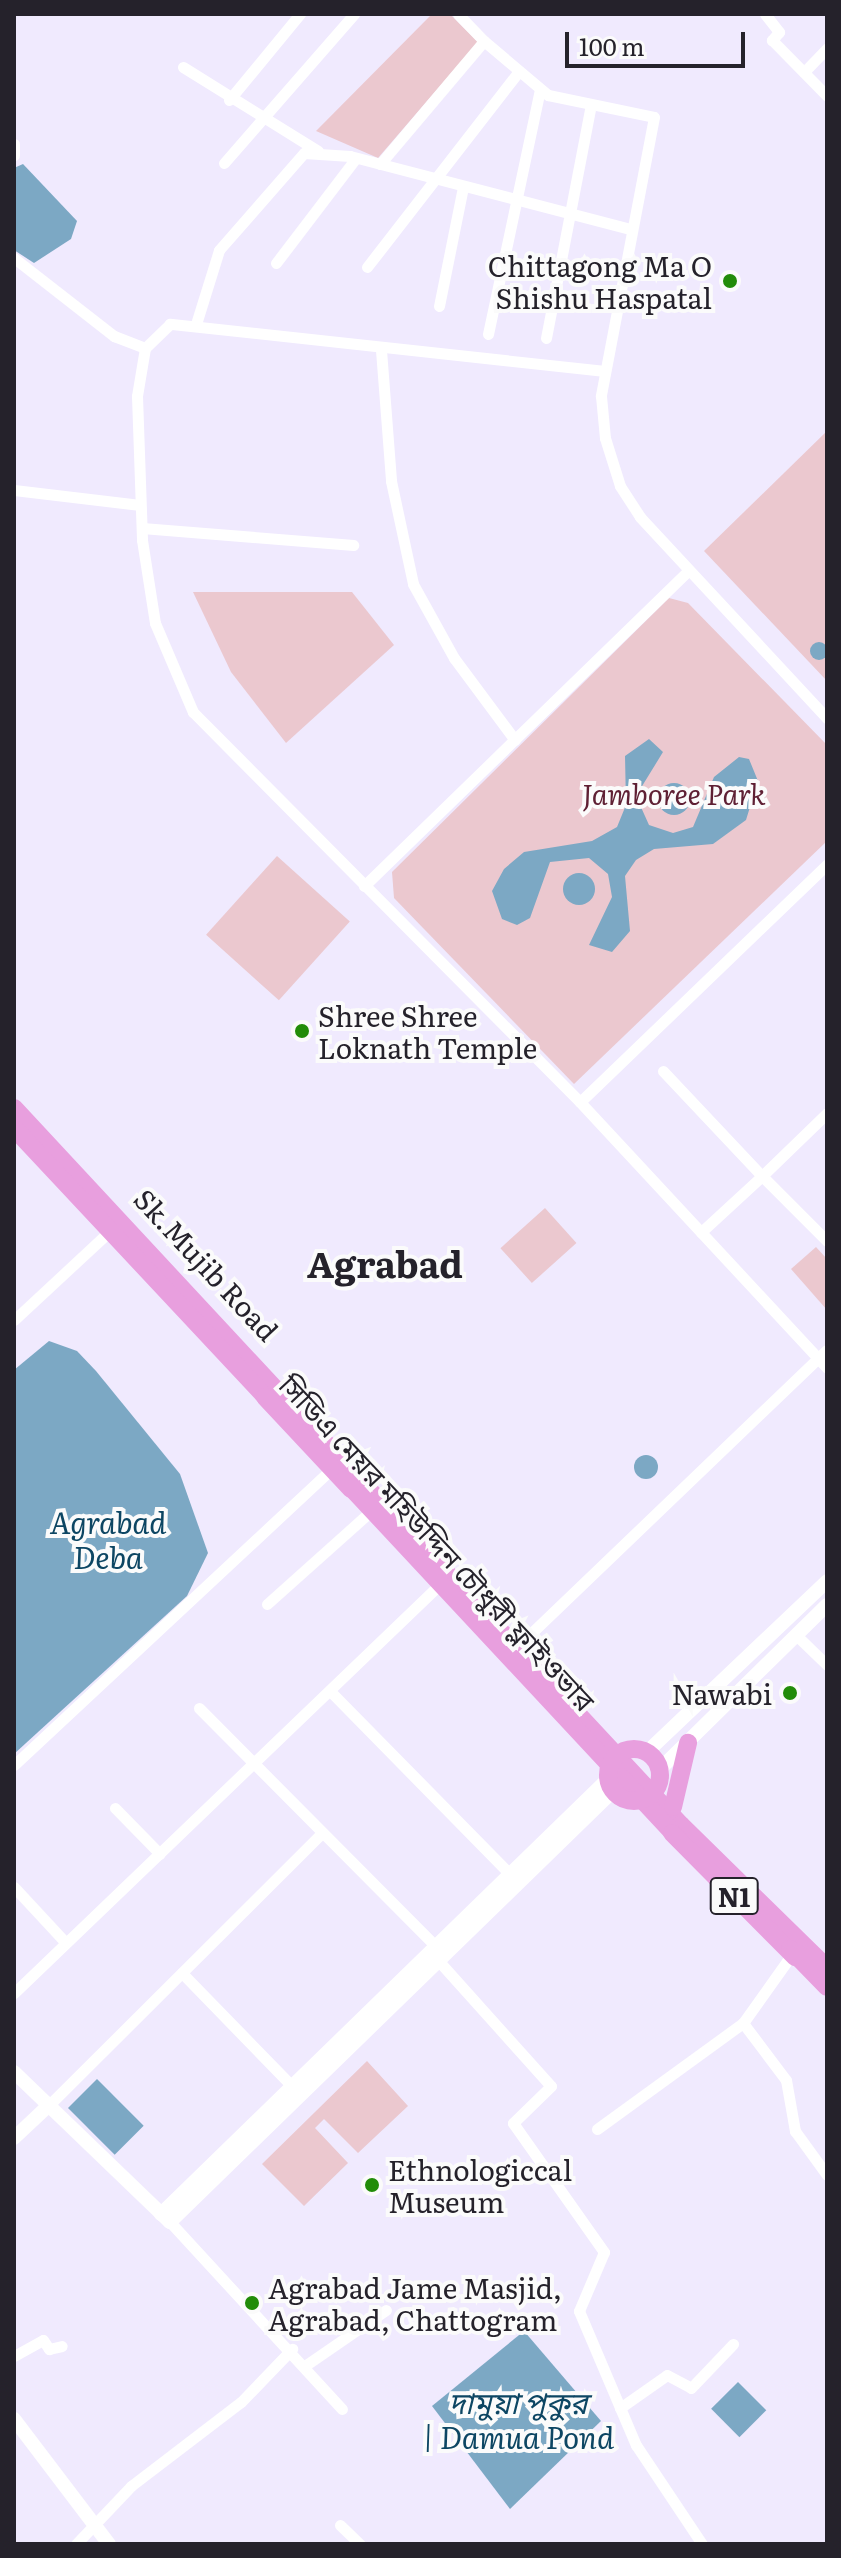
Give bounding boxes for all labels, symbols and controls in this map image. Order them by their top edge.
scale bar [569,16,749,66]
text: 100 m [579,28,645,63]
place label: Chittagong Ma O Shishu Haspatal [488,248,712,314]
marker: Chittagong Ma O Shishu Haspatal [719,270,741,292]
park label: Jamboree Park [582,776,766,810]
place label: Shree Shree Loknath Temple [318,998,537,1064]
marker: Shree Shree Loknath Temple [293,1022,311,1040]
street label: Sk.Mujib Road [128,1181,286,1347]
district label: Agrabad [307,1241,463,1285]
street label: সিডিএ মেয়র মহিউদ্দিন চৌধুরী ফ্লাইওভার [273,1367,603,1717]
water label: Agrabad Deba [49,1503,167,1574]
place label: Nawabi [672,1676,772,1710]
marker: Nawabi [779,1682,801,1704]
road number: N1 [708,1874,760,1918]
place label: Ethnologiccal Museum [388,2152,572,2218]
marker: Ethnologiccal Museum [363,2176,381,2194]
place label: Agrabad Jame Masjid, Agrabad, Chattogram [268,2270,562,2336]
marker: Agrabad Jame Masjid, Agrabad, Chattogram [243,2294,261,2312]
water label: দামুয়া পুকুর | Damua Pond [422,2383,614,2454]

